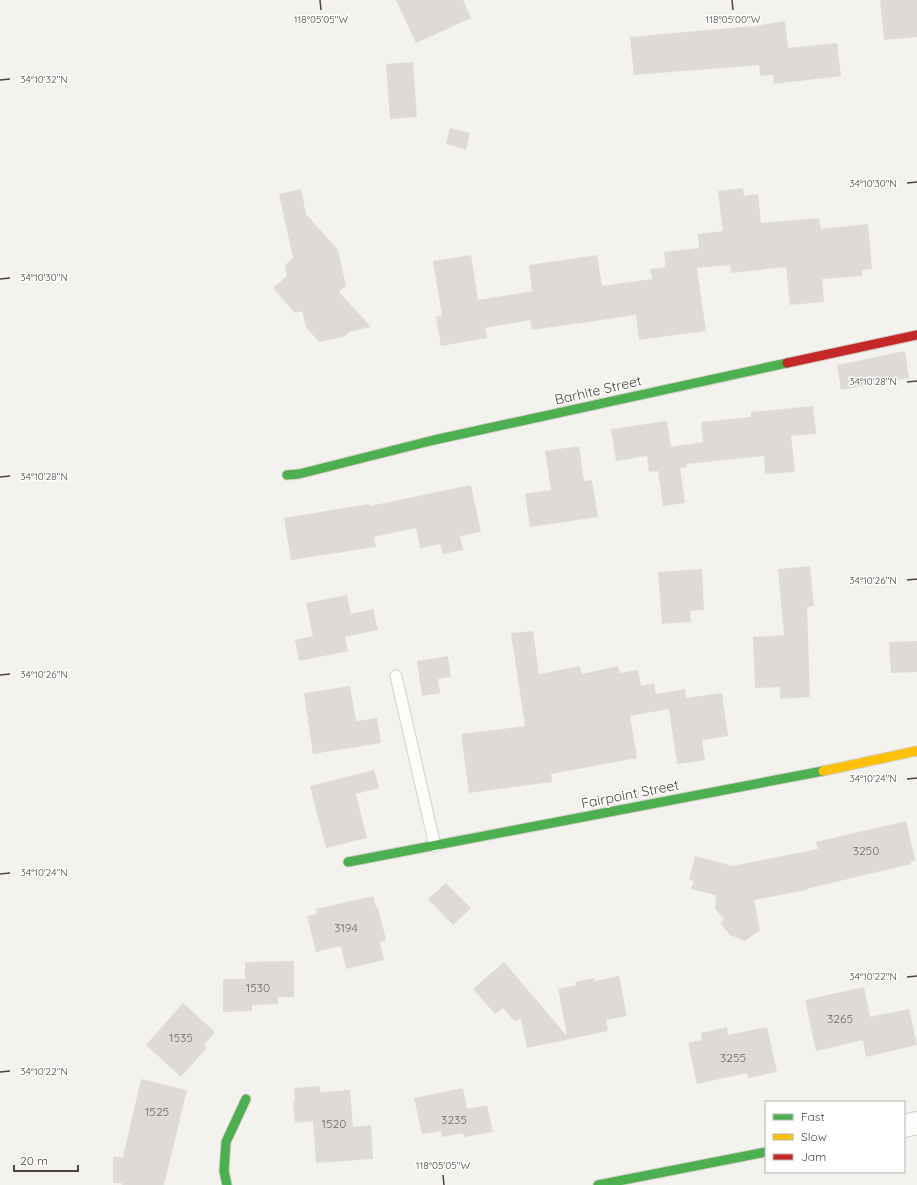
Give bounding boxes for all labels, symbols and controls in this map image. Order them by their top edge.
text: 118°05'05"W [294,13,349,26]
text: 118°05'00"W [706,13,761,26]
text: 34°10'32"N [20,73,68,86]
text: 34°10'30"N [849,177,897,190]
text: 34°10'30"N [20,271,68,284]
street label: Barhite Street [553,371,643,409]
text: 34°10'28"N [849,375,897,388]
text: 34°10'28"N [20,470,68,483]
text: 34°10'26"N [849,574,897,587]
text: 34°10'26"N [20,668,68,681]
text: 34°10'24"N [849,772,897,785]
street label: Fairpoint Street [580,776,681,812]
house number: 3250 [853,843,879,858]
text: 34°10'24"N [20,866,68,879]
house number: 3194 [334,920,358,935]
text: 34°10'22"N [849,970,897,983]
house number: 1530 [246,980,270,995]
house number: 3265 [827,1011,853,1026]
house number: 1535 [169,1030,193,1045]
house number: 3255 [720,1050,746,1065]
text: 34°10'22"N [20,1065,68,1078]
legend [765,1101,905,1173]
house number: 1525 [145,1104,169,1119]
text: Fast [801,1109,825,1124]
house number: 3235 [441,1112,467,1127]
house number: 1520 [322,1116,346,1131]
text: Slow [801,1129,827,1144]
scale bar [14,1147,78,1173]
text: Jam [801,1149,826,1164]
text: 20 m [20,1153,48,1168]
text: 118°05'05"W [416,1159,471,1172]

